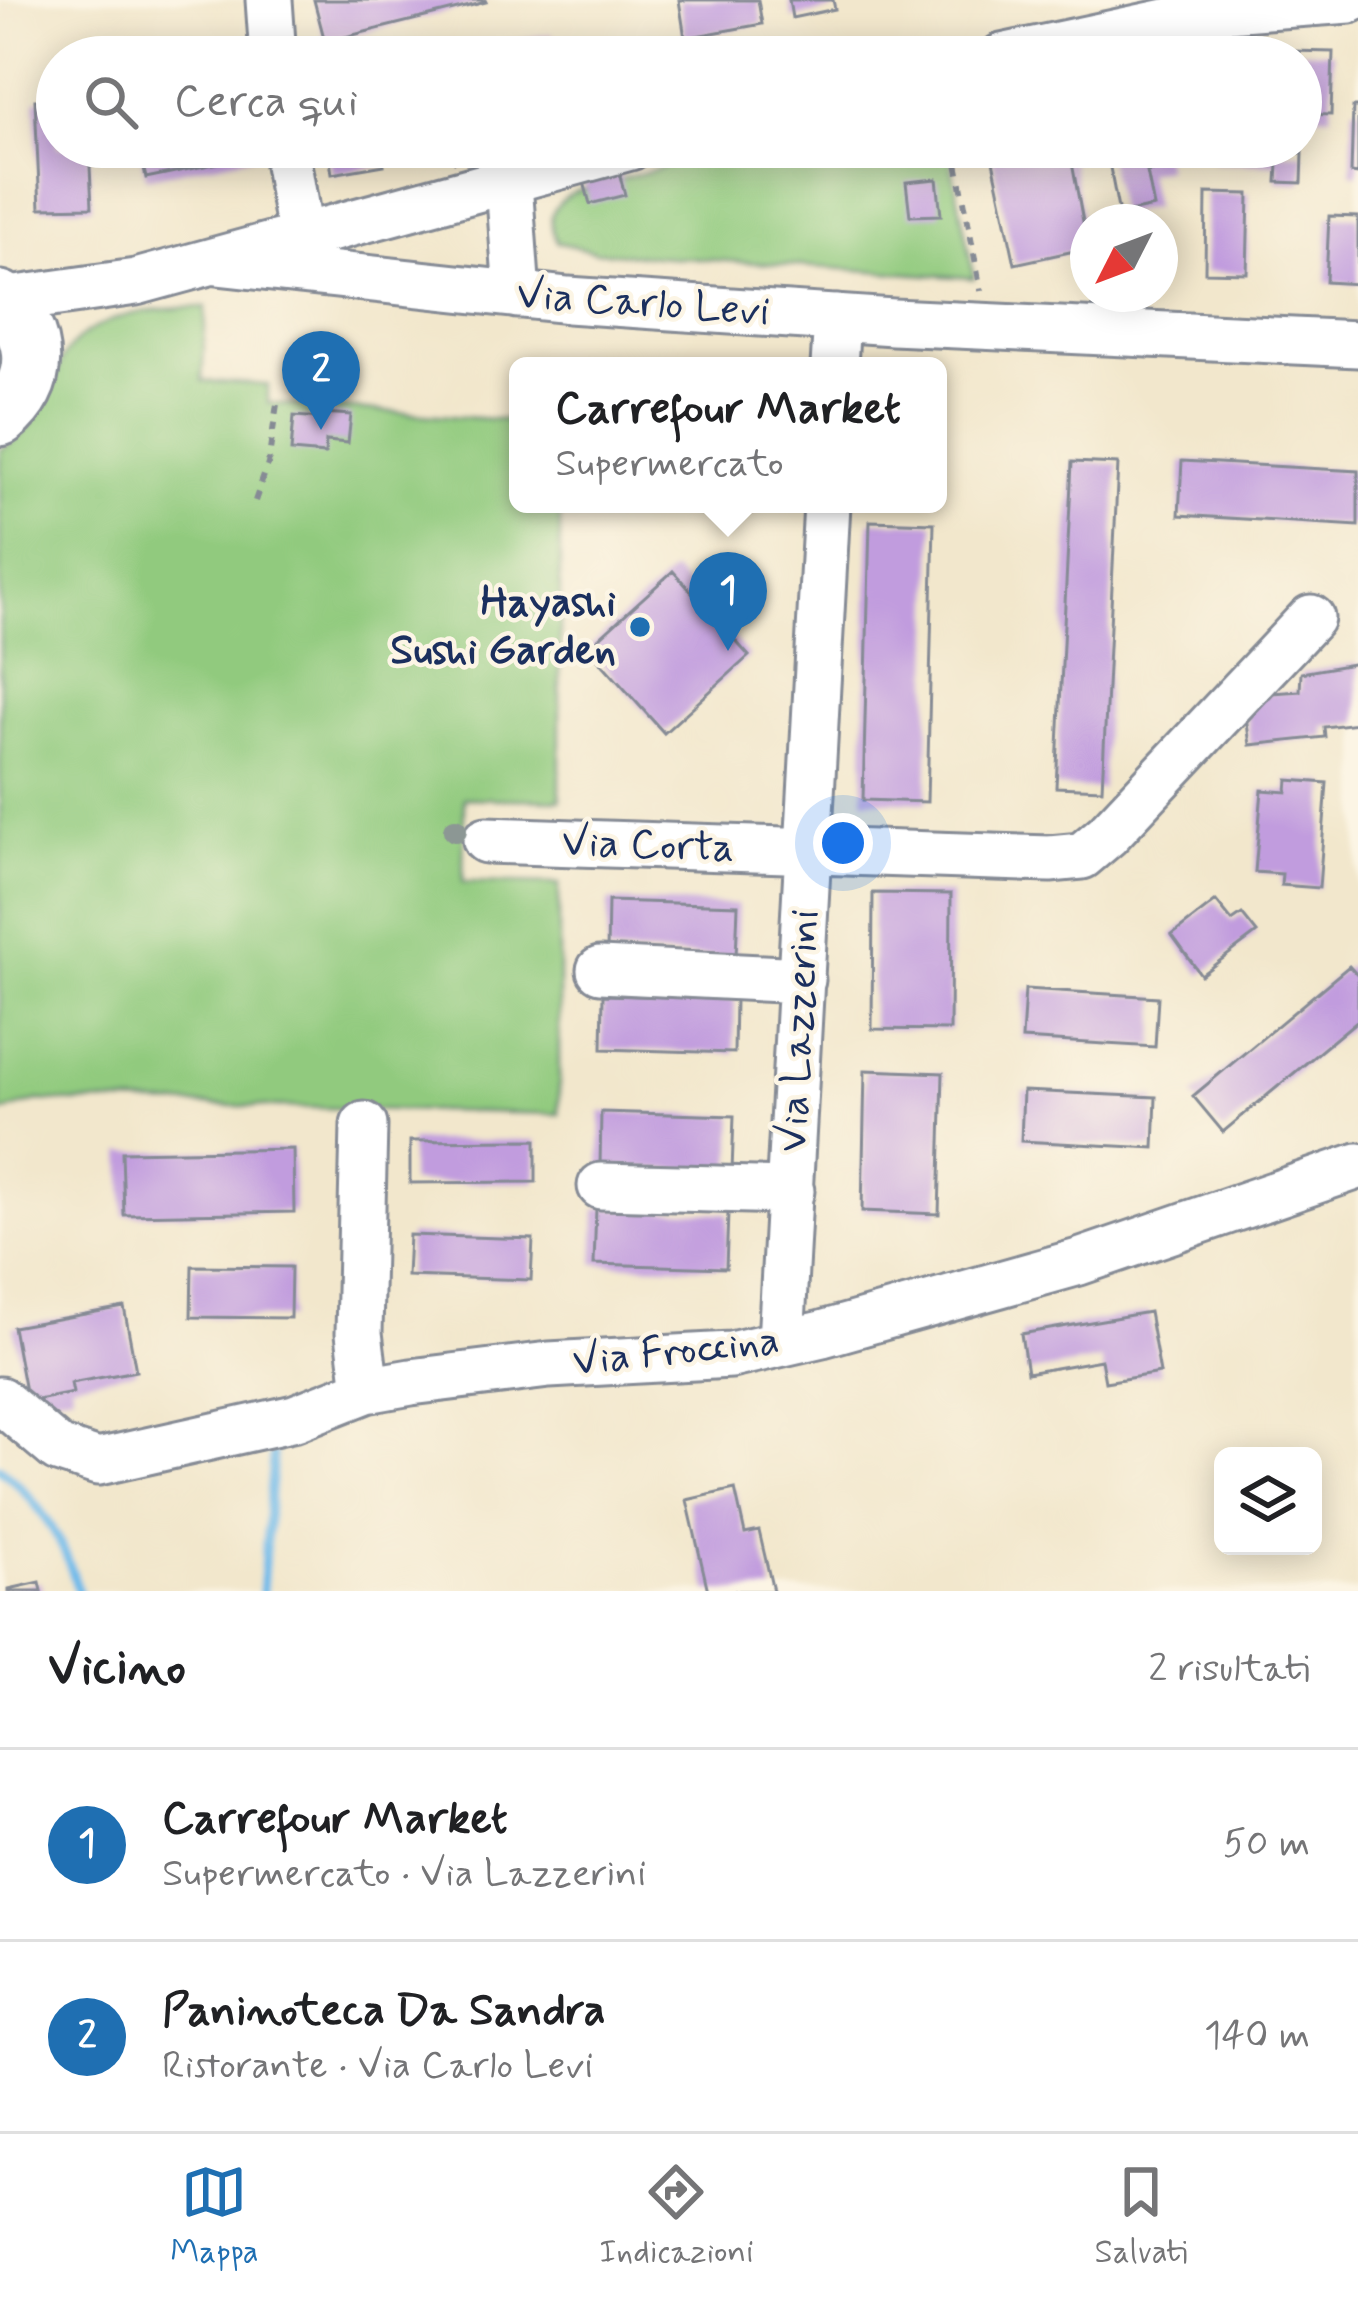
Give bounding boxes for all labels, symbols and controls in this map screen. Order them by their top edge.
search box [36,36,1322,168]
icon: search [78,69,144,135]
text: Cerca qui [174,73,358,132]
north arrow [1070,204,1178,312]
street label: Via Carlo Levi [515,268,771,340]
pin: 2 [282,331,360,430]
popup [509,357,947,513]
text: Carrefour Market [555,380,901,439]
text: Supermercato [555,439,784,490]
pin: 1 [689,552,767,651]
place label: Hayashi Sushi Garden [390,576,616,679]
marker: Hayashi Sushi Garden [627,614,653,640]
your location [813,813,873,873]
street label: Via Corta [561,816,735,876]
street label: Via Lazzerini [766,908,834,1154]
street label: Via Froccina [570,1314,782,1390]
map controls [1214,1447,1322,1555]
button: layers [1214,1447,1322,1555]
text: Vicino [48,1636,186,1702]
text: 2 risultati [1148,1644,1310,1695]
text: Carrefour Market [162,1790,508,1849]
text: 1 [78,1819,96,1870]
text: 50 m [1223,1819,1310,1870]
text: Supermercato · Via Lazzerini [162,1849,646,1900]
text: Paninoteca Da Sandra [162,1982,605,2041]
text: 2 [77,2011,97,2062]
text: 140 m [1204,2011,1310,2062]
text: Ristorante · Via Carlo Levi [162,2041,593,2092]
tab: Mappa [170,2159,259,2275]
tab: Indicazioni [599,2159,754,2275]
tab: Salvati [1094,2159,1188,2275]

